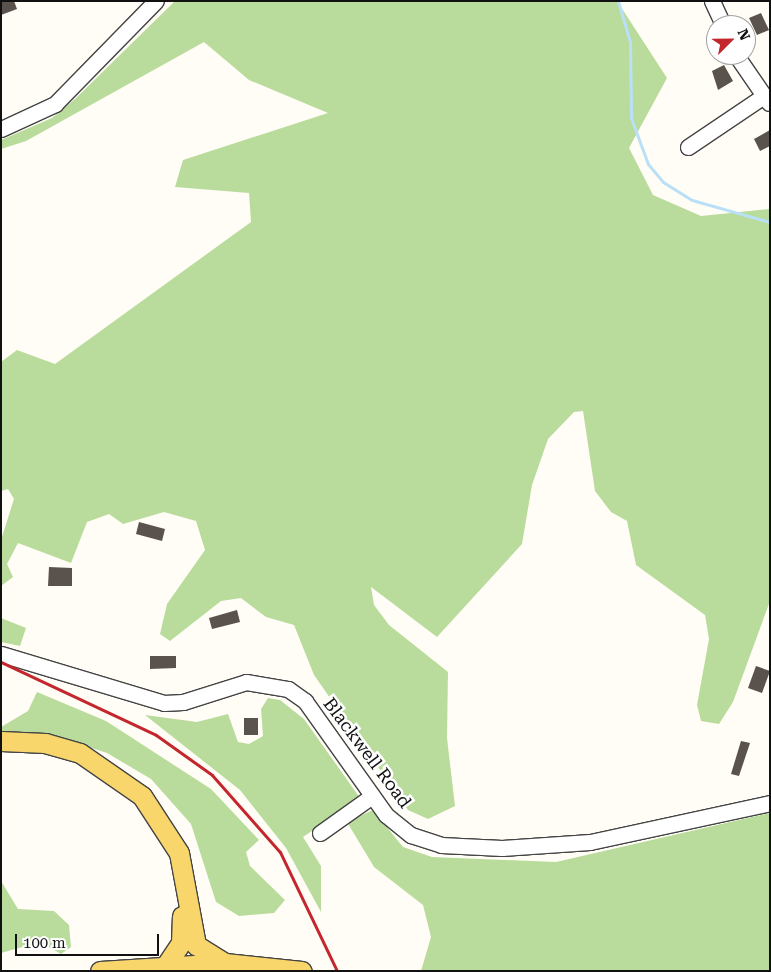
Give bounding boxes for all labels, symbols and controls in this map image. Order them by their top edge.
north arrow [706,15,756,65]
text: N [734,26,753,43]
street label: Blackwell Road [318,694,416,812]
scale bar [18,924,161,956]
text: 100 m [23,934,66,952]

